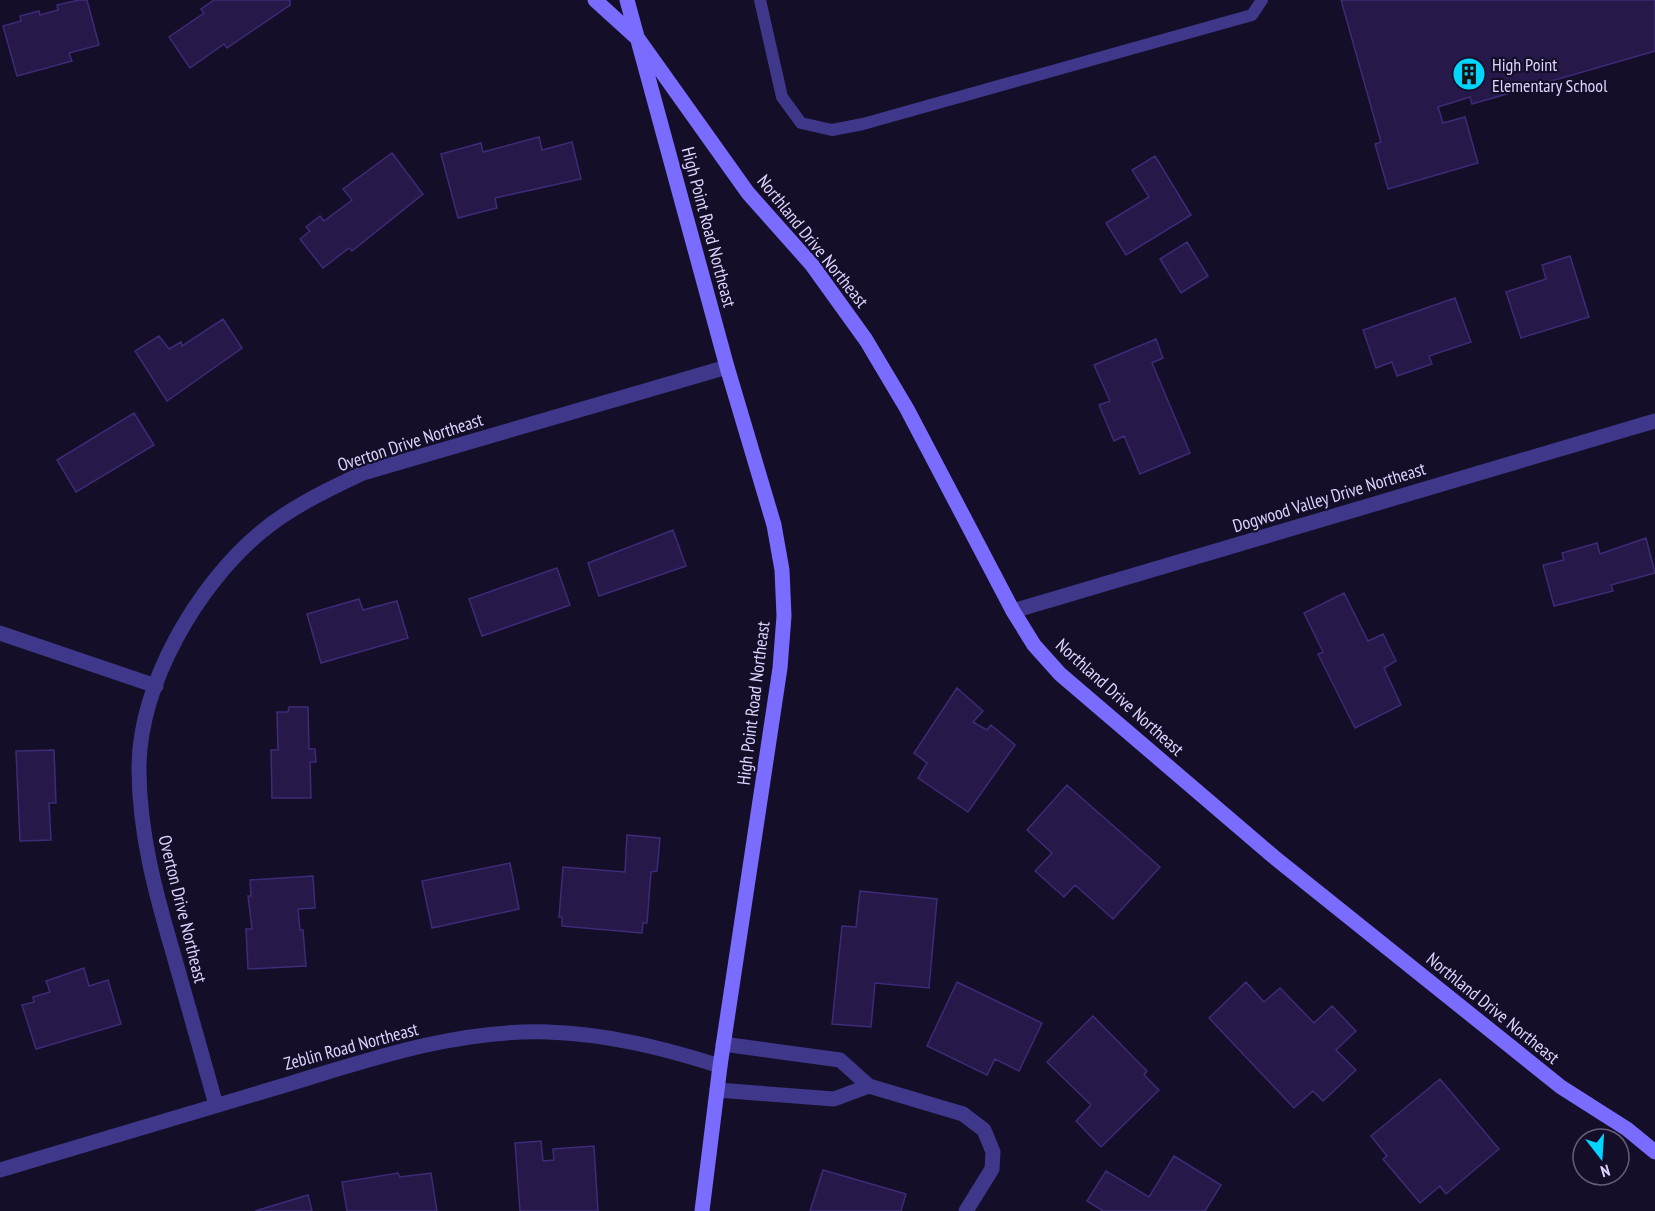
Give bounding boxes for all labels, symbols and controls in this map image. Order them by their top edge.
place label: High Point Elementary School [1492,53,1608,97]
building icon: High Point Elementary School [1451,56,1487,92]
street label: High Point Road Northeast [677,144,741,310]
street label: Northland Drive Northeast [752,170,874,312]
street label: Overton Drive Northeast [334,408,486,476]
street label: Dogwood Valley Drive Northeast [1230,457,1428,537]
street label: High Point Road Northeast [732,620,774,786]
street label: Northland Drive Northeast [1051,633,1189,761]
street label: Overton Drive Northeast [153,833,213,985]
street label: Northland Drive Northeast [1422,947,1564,1069]
street label: Zeblin Road Northeast [281,1017,421,1075]
north arrow [1571,1127,1631,1187]
text: N [1598,1161,1612,1182]

